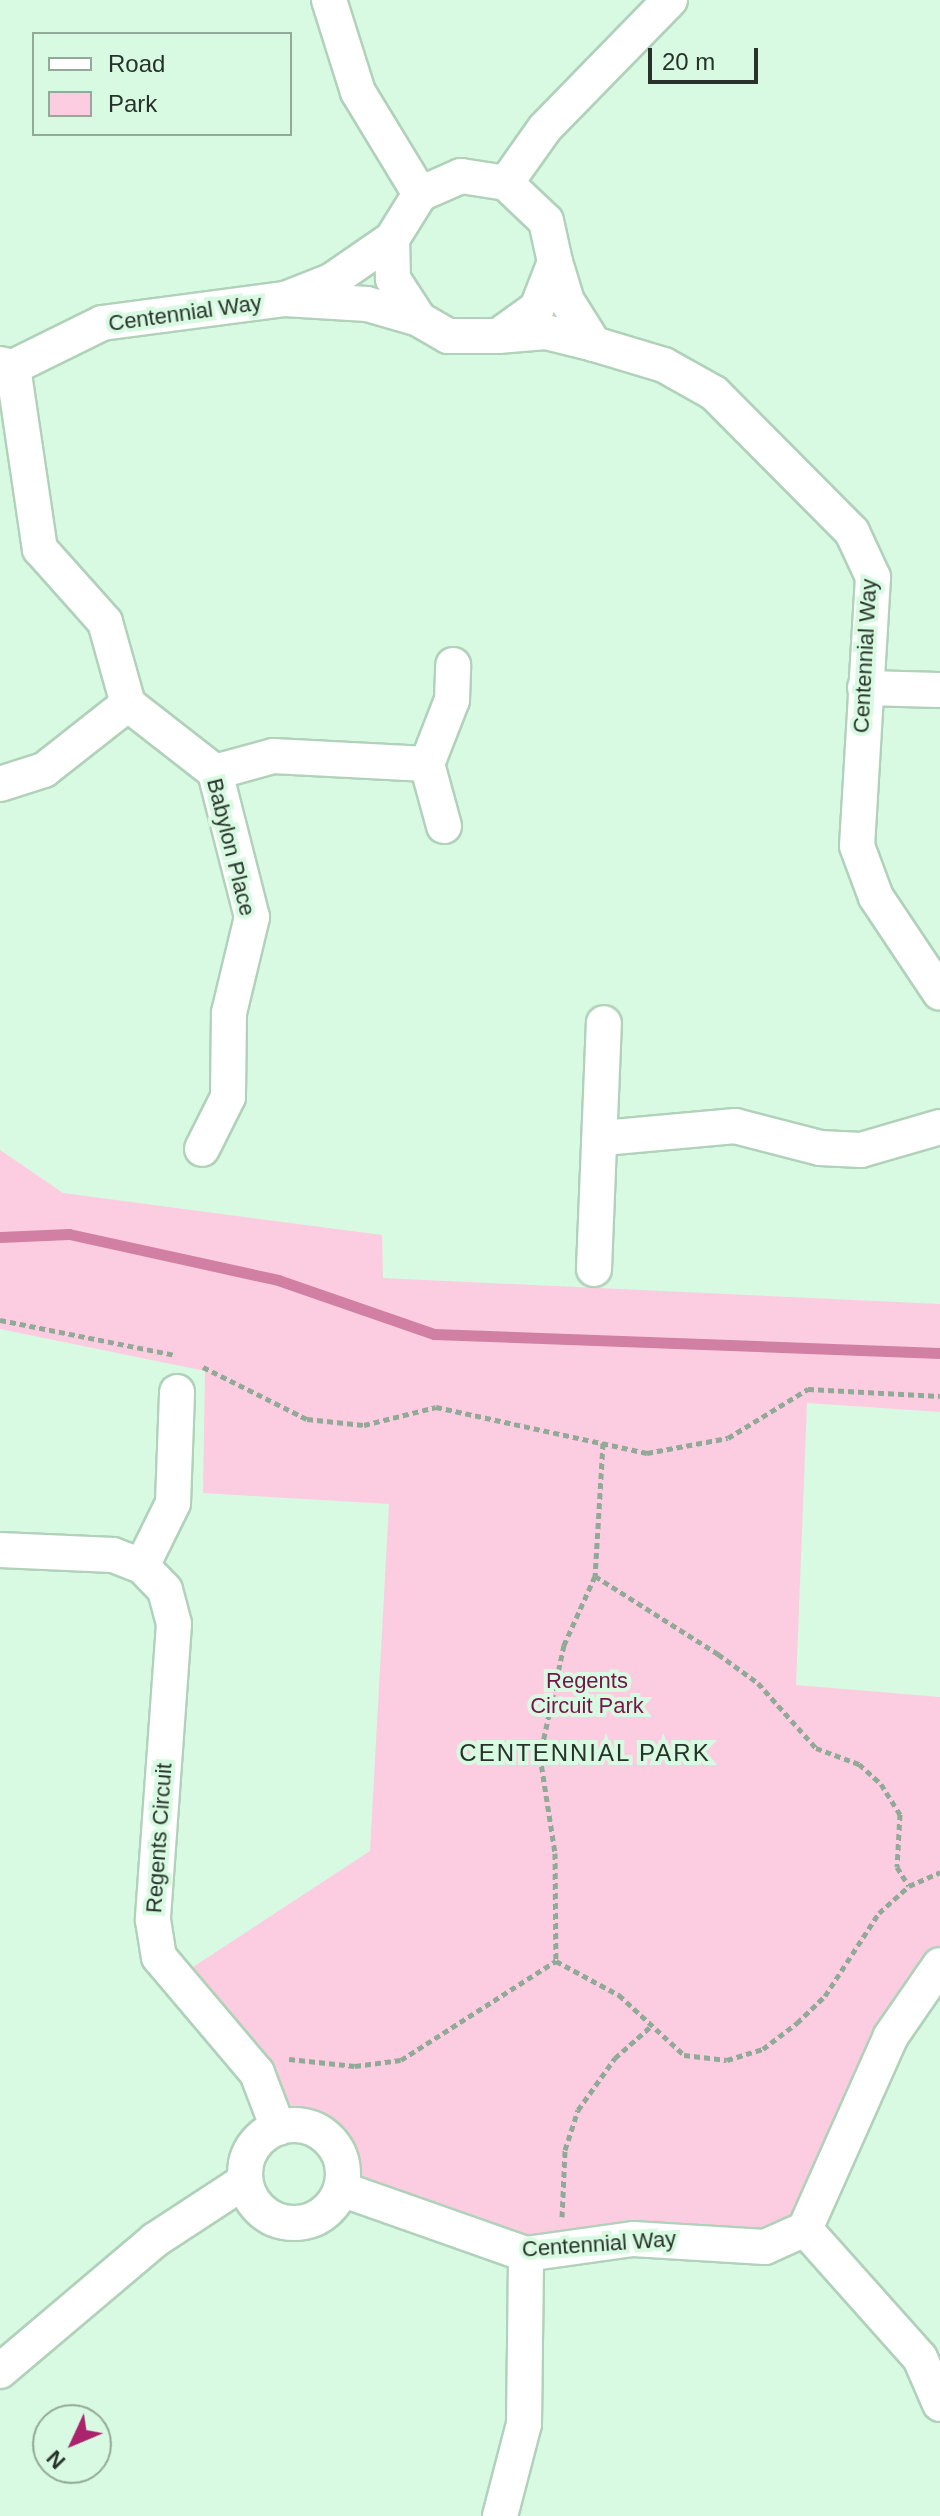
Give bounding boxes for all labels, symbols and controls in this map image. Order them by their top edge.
legend [32,32,292,136]
scale bar [652,32,762,82]
text: 20 m [662,48,715,75]
text: Road [108,50,165,77]
text: Park [108,90,157,117]
street label: Centennial Way [107,289,263,337]
street label: Centennial Way [848,578,882,734]
street label: Babylon Place [201,776,261,918]
park label: Regents Circuit Park [530,1667,644,1718]
district label: CENTENNIAL PARK [459,1739,711,1767]
street label: Regents Circuit [141,1762,177,1914]
street label: Centennial Way [521,2225,677,2263]
north arrow [32,2404,112,2484]
text: N [41,2445,70,2474]

